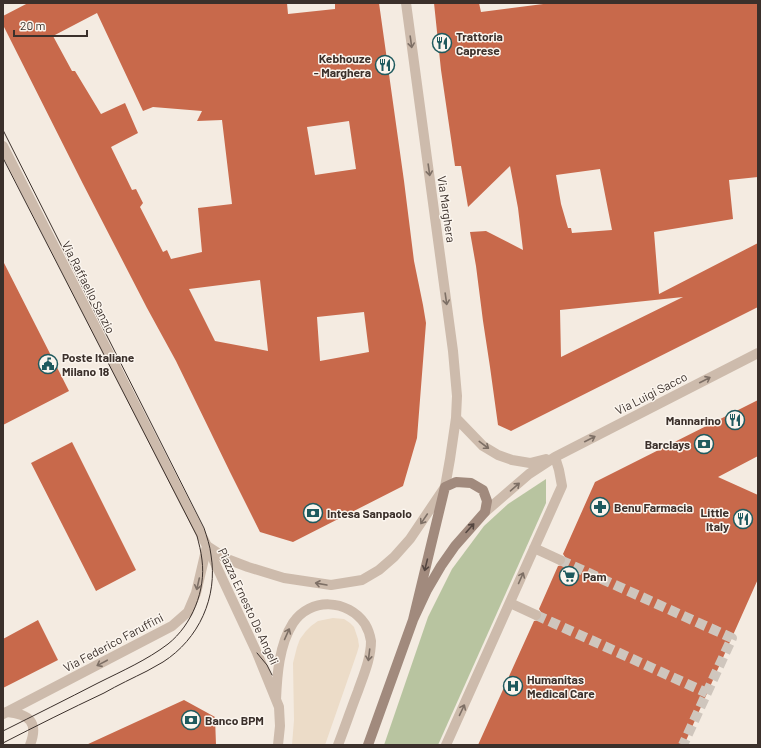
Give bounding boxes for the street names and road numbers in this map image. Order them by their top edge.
street label: Via Marghera [435,175,459,243]
street label: Via Raffaello Sanzio [60,238,118,336]
street label: Via Luigi Sacco [613,369,689,417]
street label: Piazza Ernesto De Angeli [216,545,282,667]
street label: Via Federico Faruffini [61,610,165,674]

